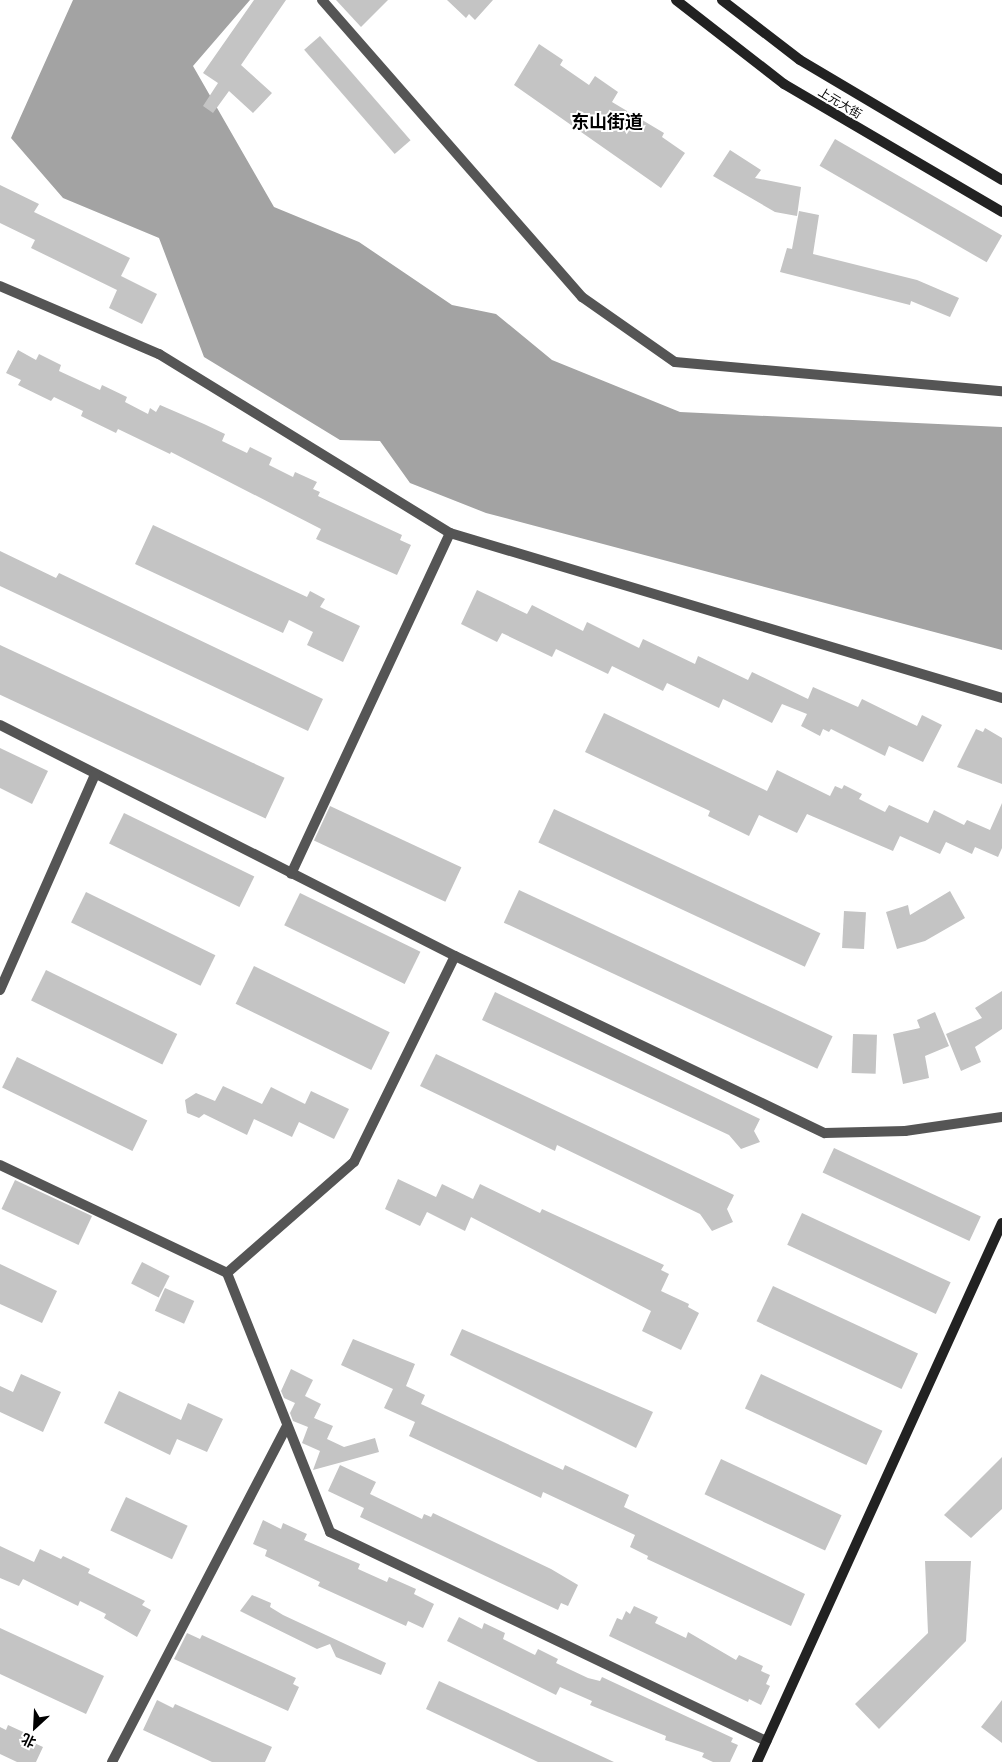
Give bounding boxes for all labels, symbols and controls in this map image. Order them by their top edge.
street label: 上元大街 [816,84,864,122]
district label: 东山街道 [571,111,643,133]
north arrow [10,1702,60,1752]
text: 北 [19,1729,39,1752]

